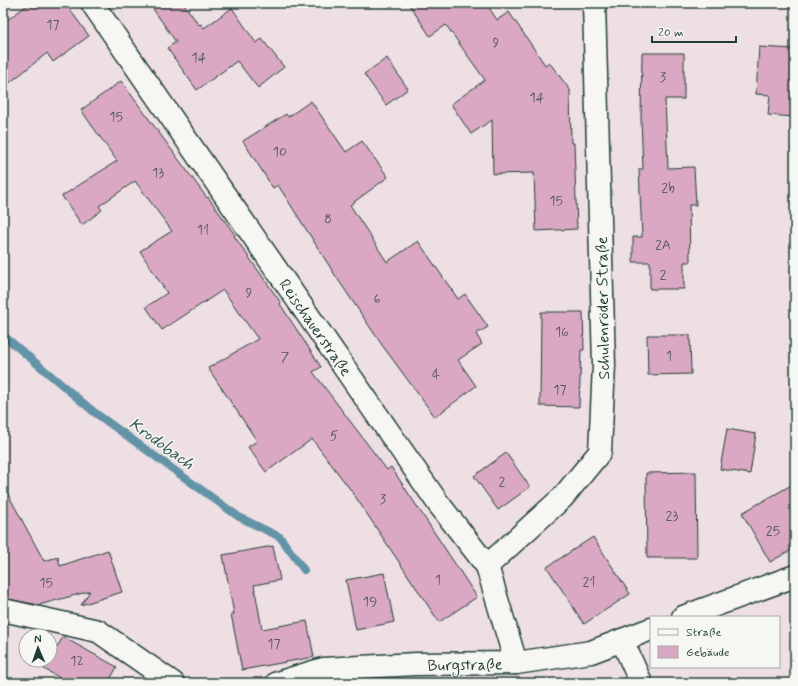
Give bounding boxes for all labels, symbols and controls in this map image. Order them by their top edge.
house number: 17 [46,16,60,34]
scale bar [652,18,736,44]
text: 20 m [658,25,684,41]
house number: 9 [493,34,500,52]
house number: 14 [192,49,207,67]
house number: 3 [660,68,666,86]
house number: 14 [530,89,545,107]
house number: 15 [109,108,123,126]
house number: 10 [273,143,287,161]
house number: 13 [152,164,164,182]
house number: 2b [661,179,675,197]
house number: 15 [549,192,563,210]
house number: 8 [324,210,332,228]
house number: 11 [197,221,209,239]
street label: Schulenröder Straße [592,236,615,380]
house number: 2A [655,236,671,254]
house number: 2 [660,266,667,284]
street label: Reischauerstraße [274,275,356,381]
house number: 9 [246,284,253,302]
house number: 6 [373,290,381,308]
house number: 16 [555,323,569,341]
house number: 1 [666,347,672,365]
house number: 7 [281,348,290,366]
house number: 4 [432,366,440,384]
house number: 17 [553,381,567,399]
water label: Krodobach [125,413,199,475]
house number: 5 [330,427,338,445]
house number: 2 [499,473,506,491]
house number: 3 [380,490,386,508]
house number: 23 [666,507,678,525]
house number: 25 [766,522,780,540]
house number: 1 [435,571,441,589]
house number: 21 [583,573,595,591]
house number: 15 [39,574,53,592]
house number: 19 [363,593,377,611]
legend [650,616,780,668]
text: Straße [686,625,721,641]
north arrow [18,628,58,668]
text: N [34,632,42,646]
house number: 17 [267,635,281,653]
text: Gebäude [686,645,729,661]
house number: 12 [70,652,84,670]
street label: Burgstraße [427,654,503,678]

